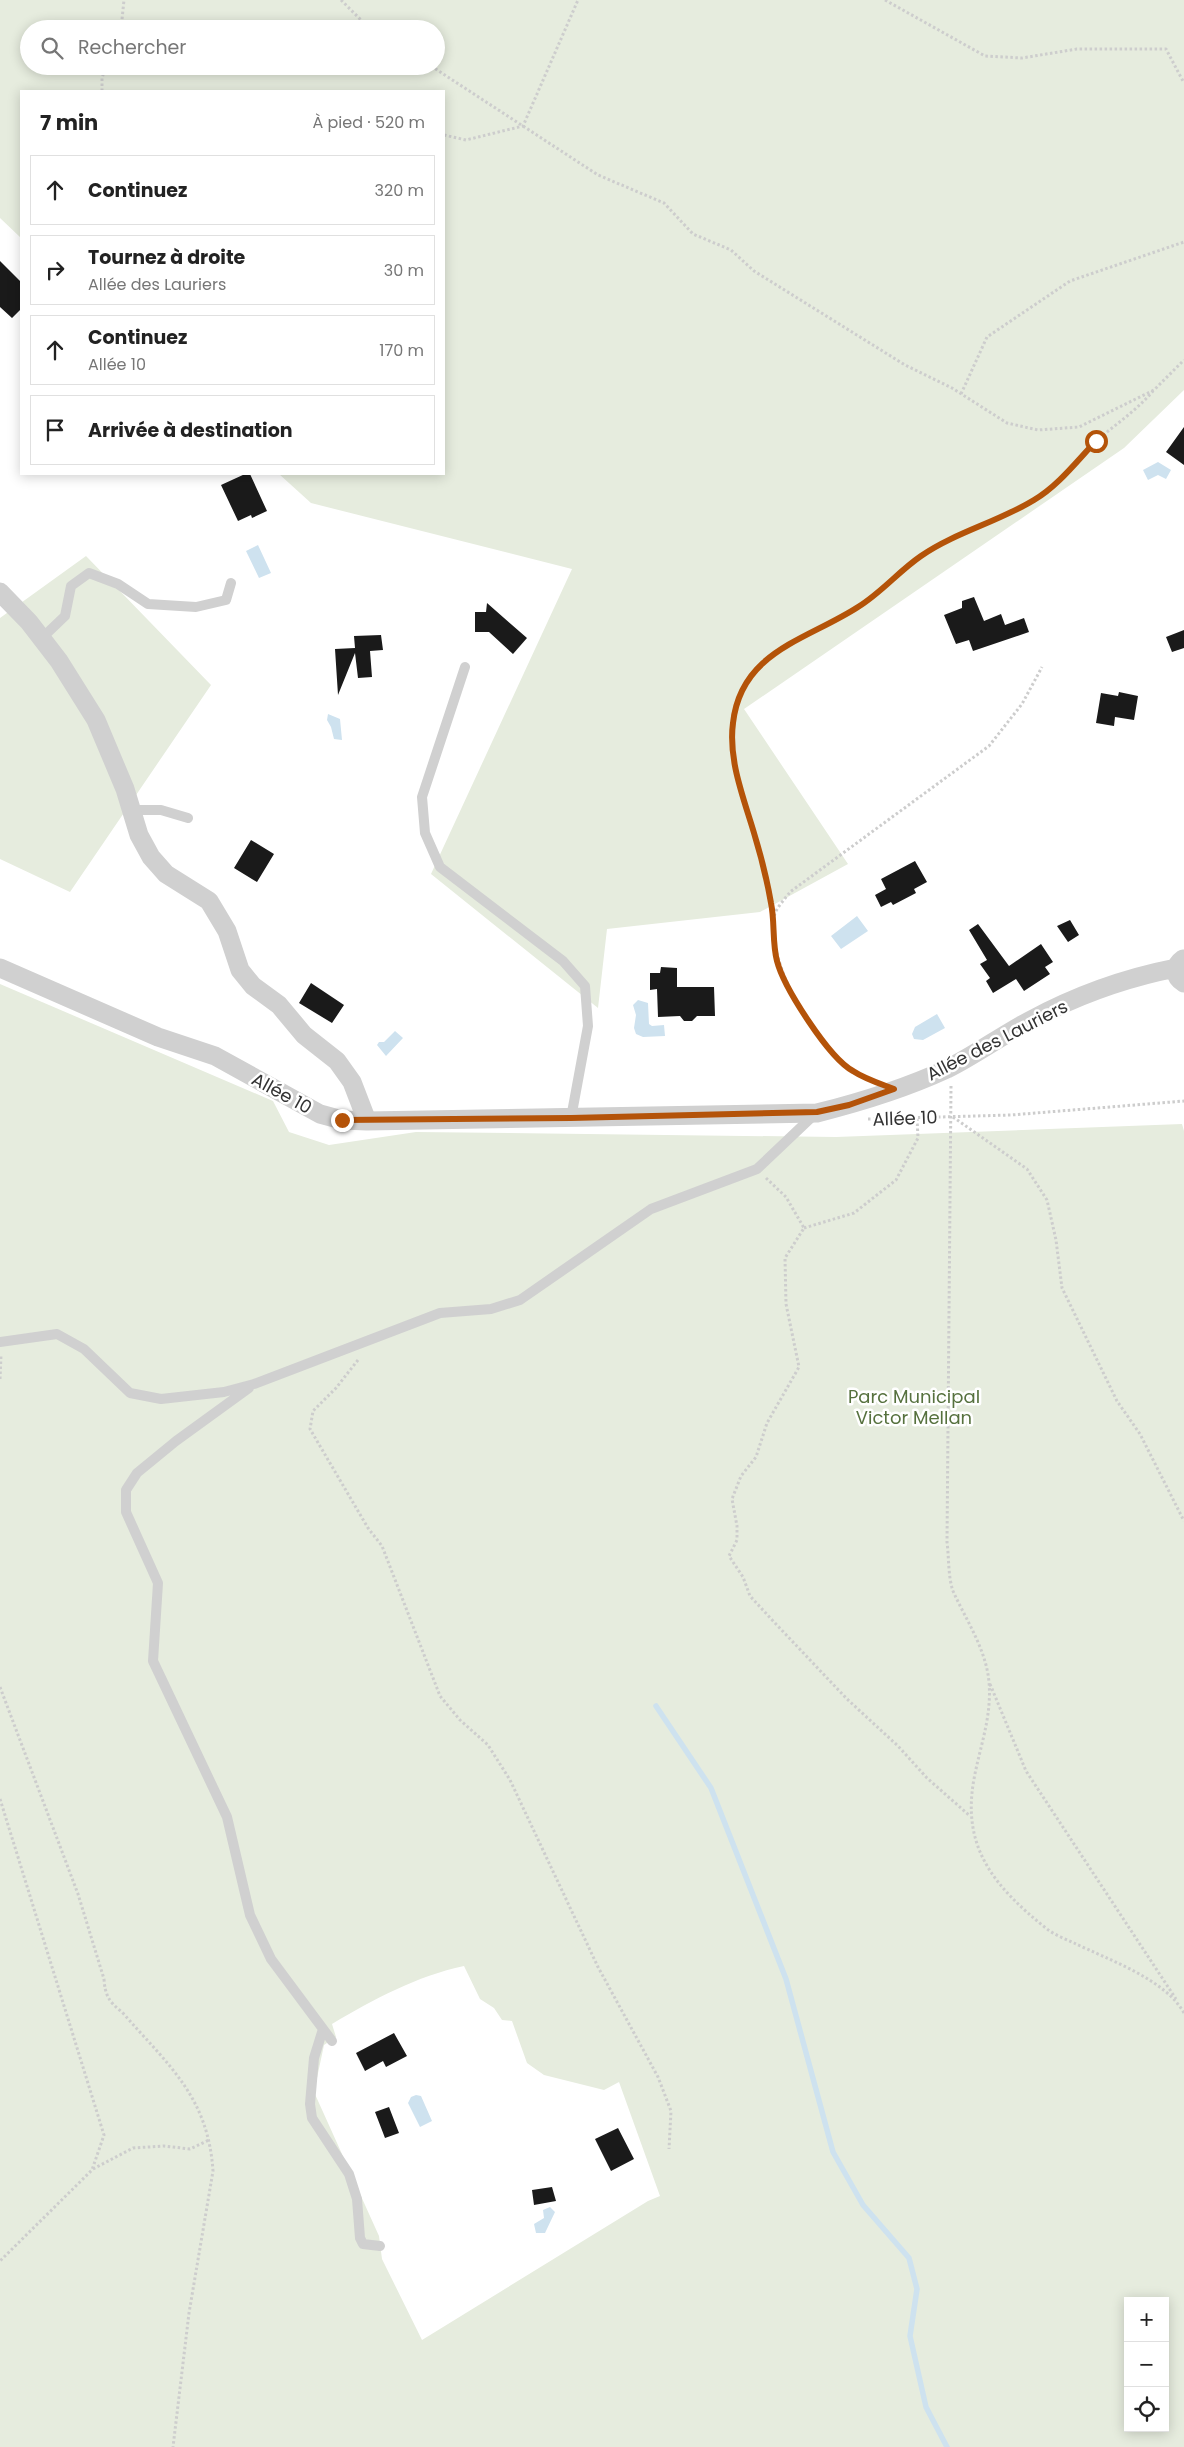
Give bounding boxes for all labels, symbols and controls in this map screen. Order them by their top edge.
search box [20,20,445,75]
icon: search [38,34,66,62]
text: Rechercher [78,34,186,61]
text: 7 min [40,108,98,137]
text: À pied · 520 m [312,111,425,134]
icon: ahead [41,176,69,204]
text: Continuez [88,177,187,204]
text: 320 m [375,179,424,202]
text: Tournez à droite [88,244,245,271]
icon: right [41,256,69,284]
text: 30 m [384,259,424,282]
text: Allée des Lauriers [88,273,226,296]
text: Continuez [88,324,187,351]
icon: ahead [41,336,69,364]
text: 170 m [379,339,424,362]
text: Allée 10 [88,353,146,376]
icon: arrive [41,416,69,444]
text: Arrivée à destination [88,417,293,444]
route start [1085,430,1108,453]
street label: Allée des Lauriers [922,994,1072,1086]
street label: Allée 10 [247,1066,317,1120]
street label: Allée 10 [872,1104,938,1132]
route end [331,1109,354,1132]
park label: Parc Municipal Victor Mellan [848,1384,980,1430]
map controls [1124,2297,1169,2432]
button: + [1124,2297,1169,2342]
button: − [1124,2342,1169,2387]
button: locate [1124,2387,1169,2432]

